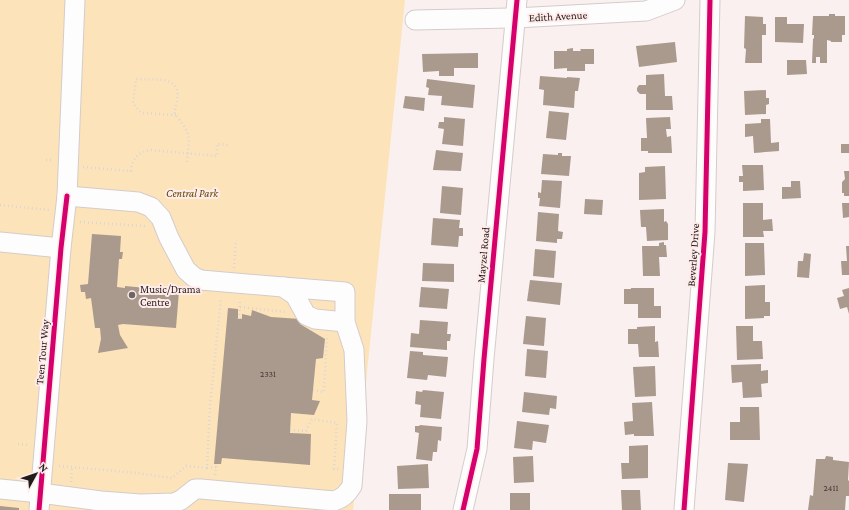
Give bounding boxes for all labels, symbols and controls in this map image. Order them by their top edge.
street label: Edith Avenue [528,8,588,24]
park label: Central Park [166,187,219,199]
street label: Beverley Drive [685,223,702,287]
street label: Mayzel Road [475,226,492,284]
place label: Music/Drama Centre [140,283,201,308]
marker: Music/Drama Centre [127,290,137,300]
street label: Teen Tour Way [33,318,52,385]
house number: 2331 [260,369,276,379]
north arrow [16,454,56,494]
text: N [37,461,51,475]
house number: 2411 [824,483,838,493]

